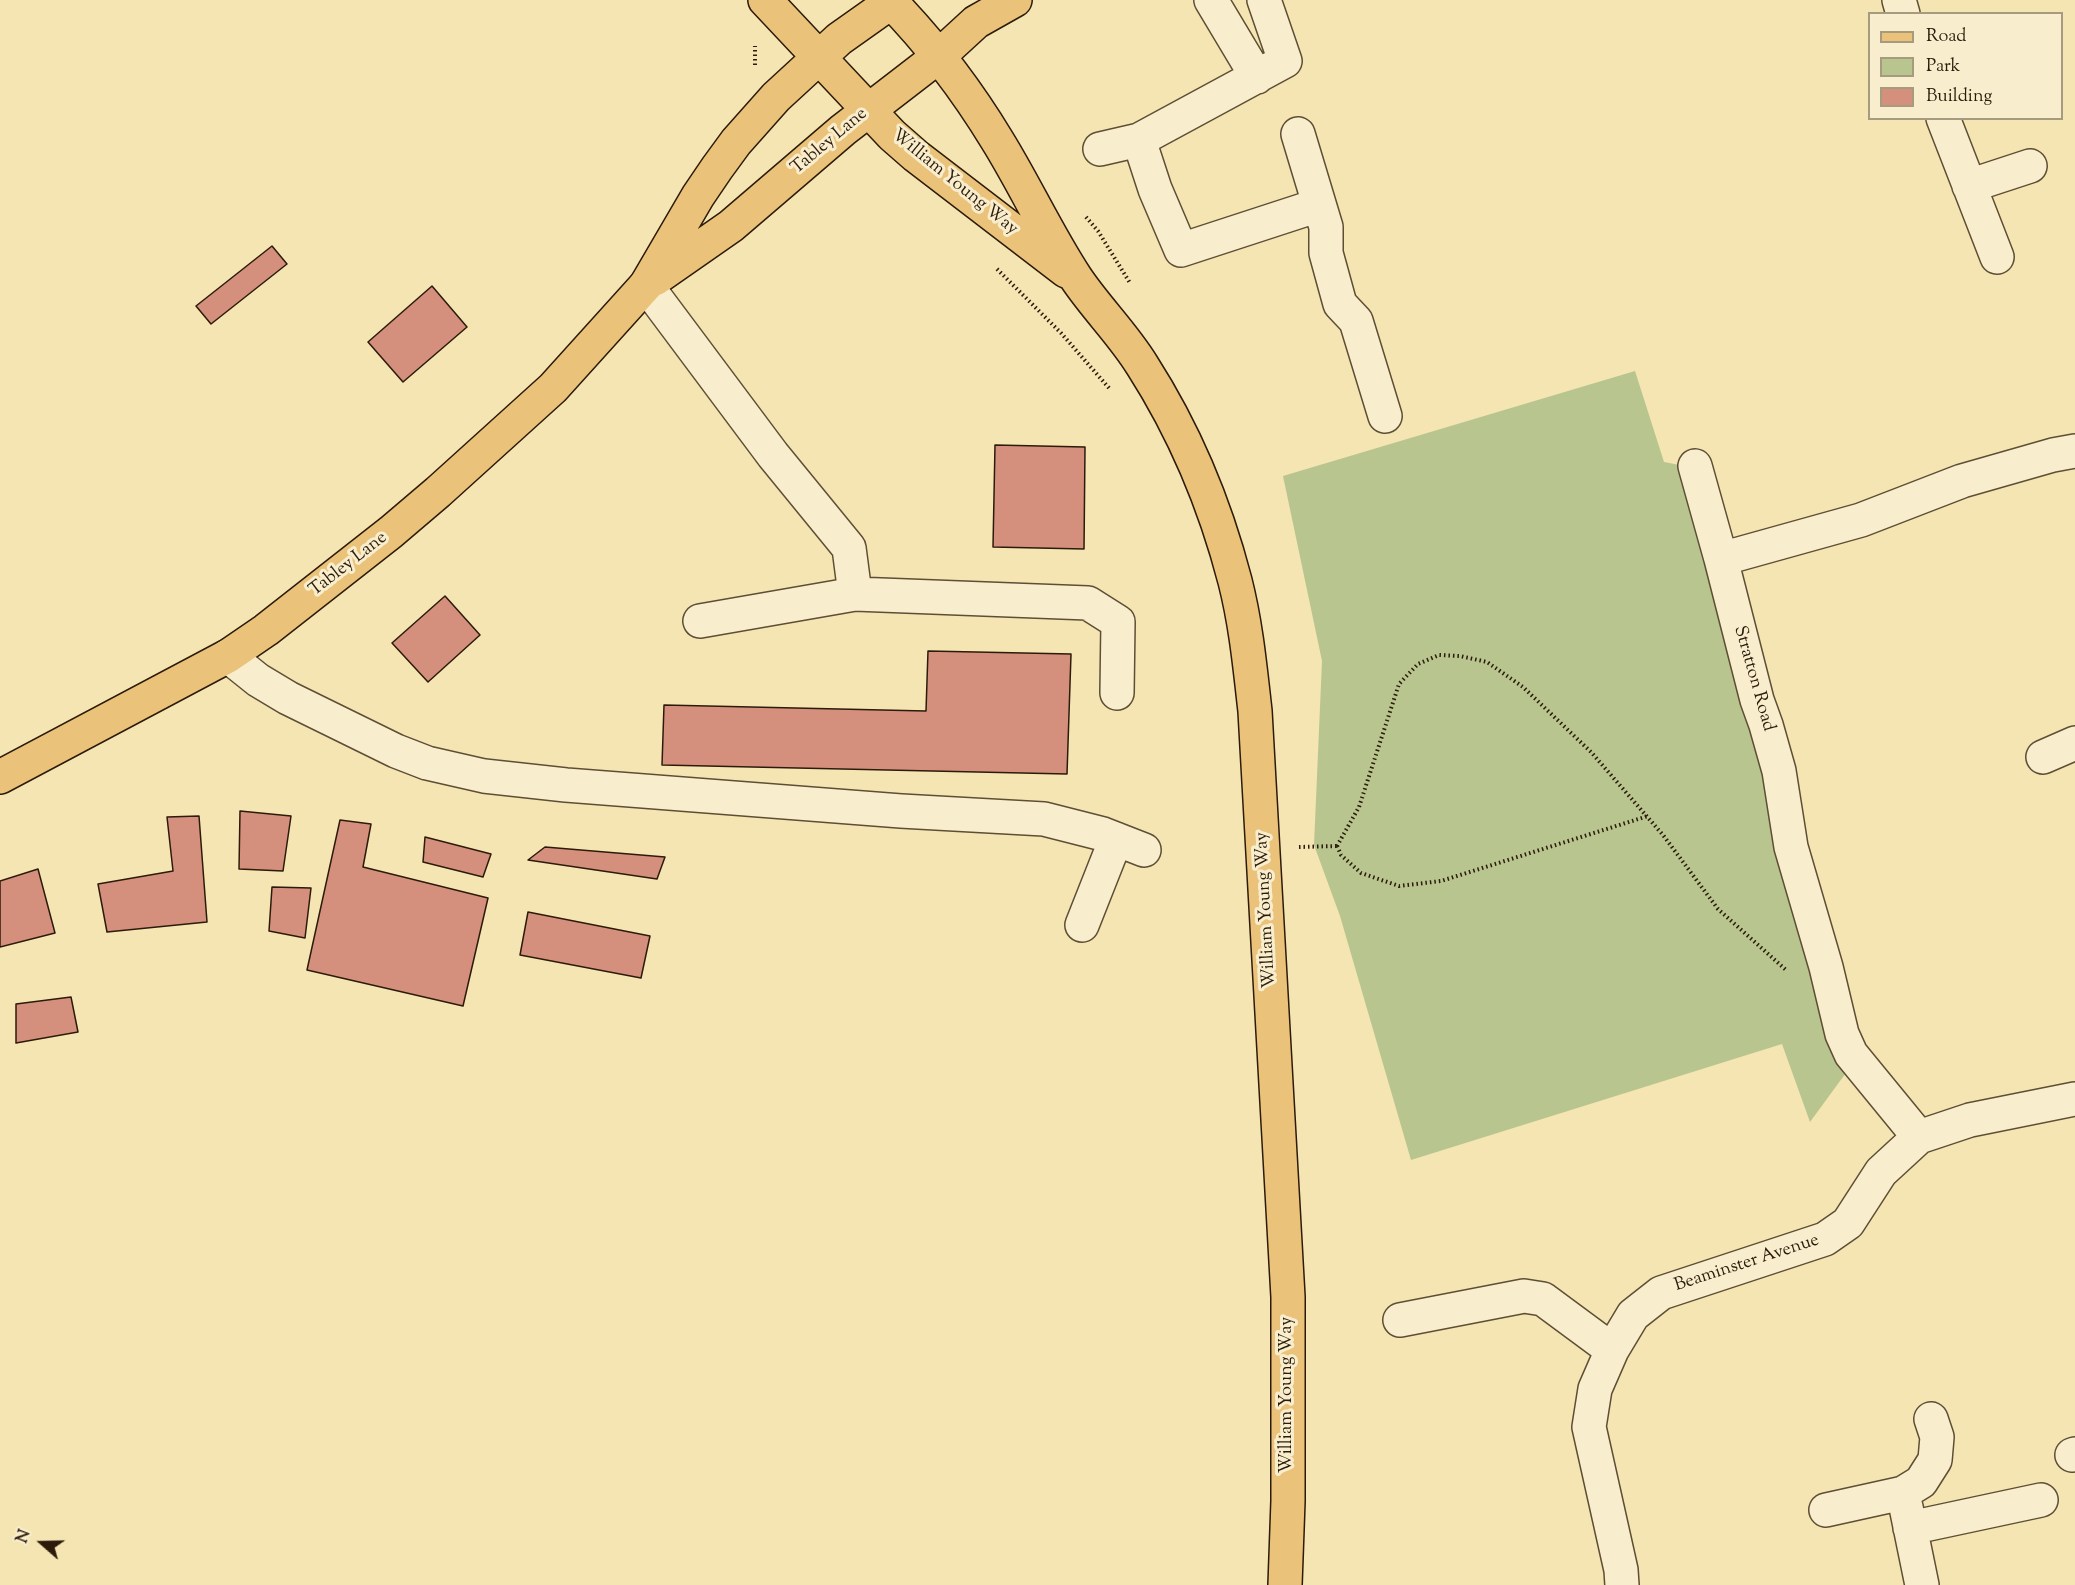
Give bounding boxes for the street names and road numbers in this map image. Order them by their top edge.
street label: Tabley Lane [788,104,872,180]
street label: William Young Way [886,125,1022,241]
street label: Tabley Lane [306,528,392,602]
street label: Stratton Road [1728,624,1778,734]
street label: William Young Way [1252,831,1282,989]
street label: Beaminster Avenue [1672,1230,1822,1298]
street label: William Young Way [1277,1317,1299,1473]

